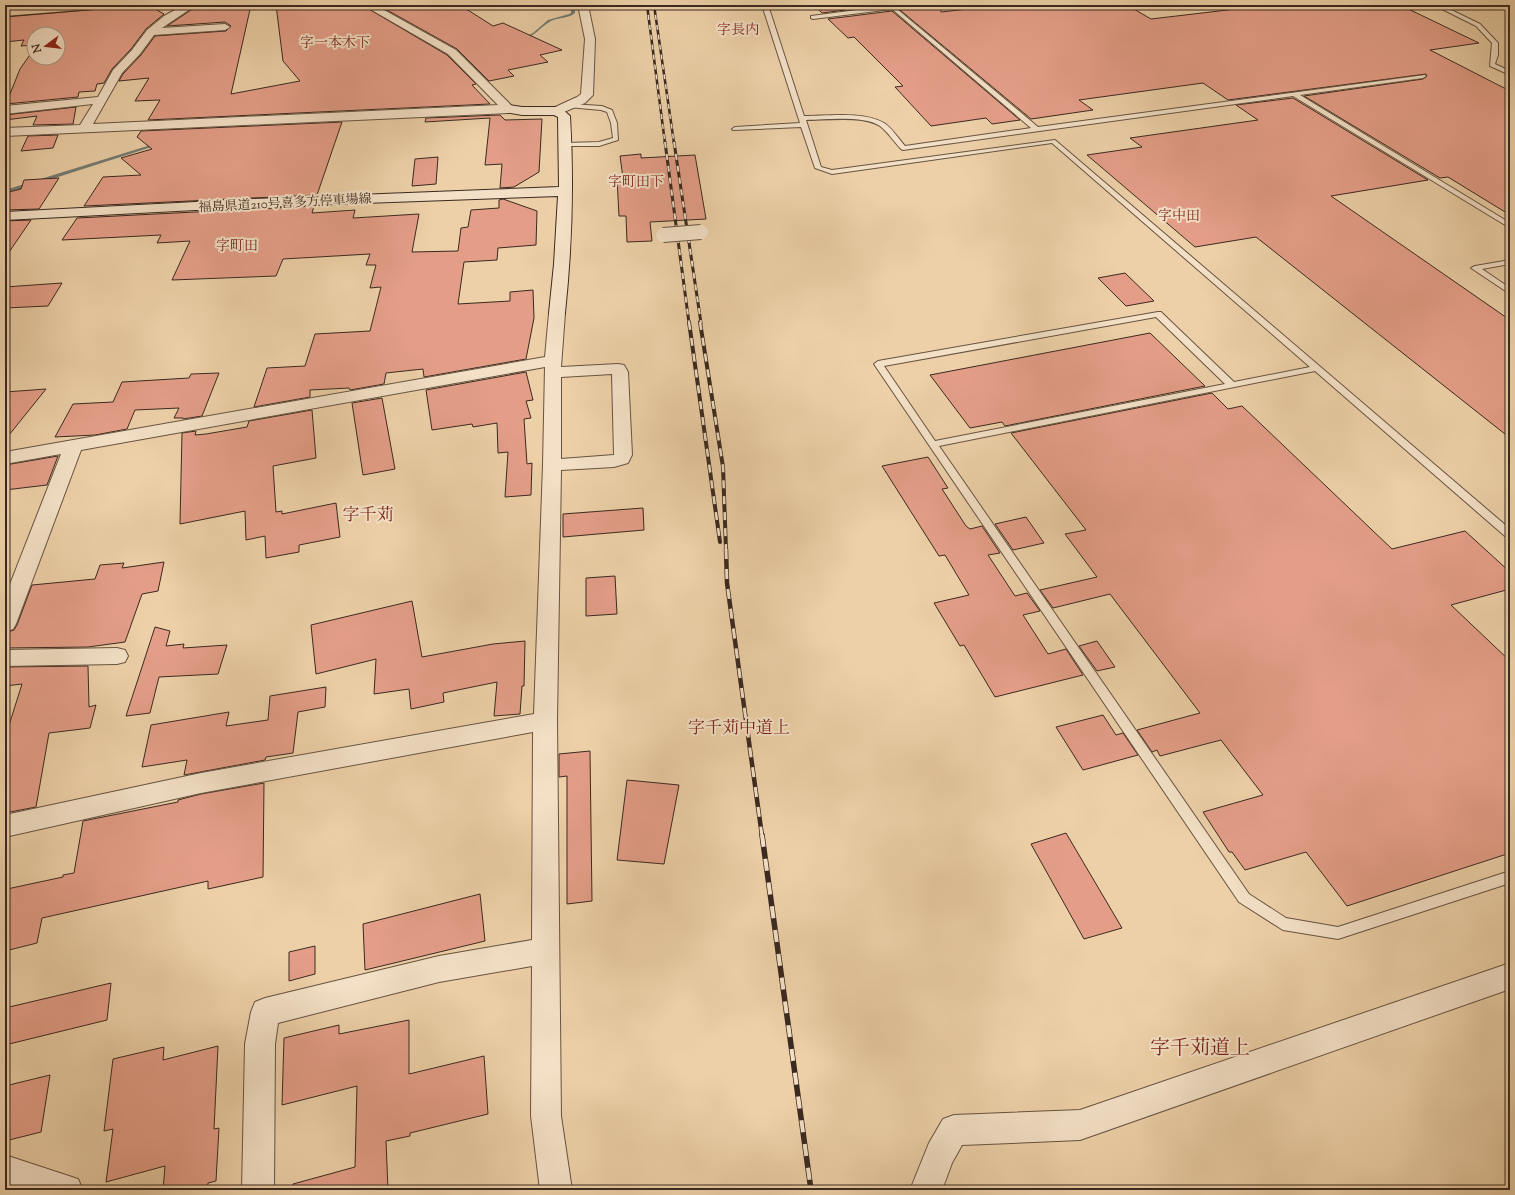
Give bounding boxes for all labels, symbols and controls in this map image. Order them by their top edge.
district label: 字長内 [717,21,759,41]
north arrow [26,26,66,66]
district label: 字一本木下 [300,34,370,54]
text: N [28,42,46,56]
district label: 字町田下 [608,173,664,193]
street label: 福島県道210号喜多方停車場線 [198,190,372,218]
district label: 字中田 [1158,207,1200,227]
district label: 字町田 [216,237,258,257]
district label: 字千苅 [343,504,394,528]
district label: 字千苅中道上 [688,717,790,741]
district label: 字千苅道上 [1150,1035,1250,1064]

